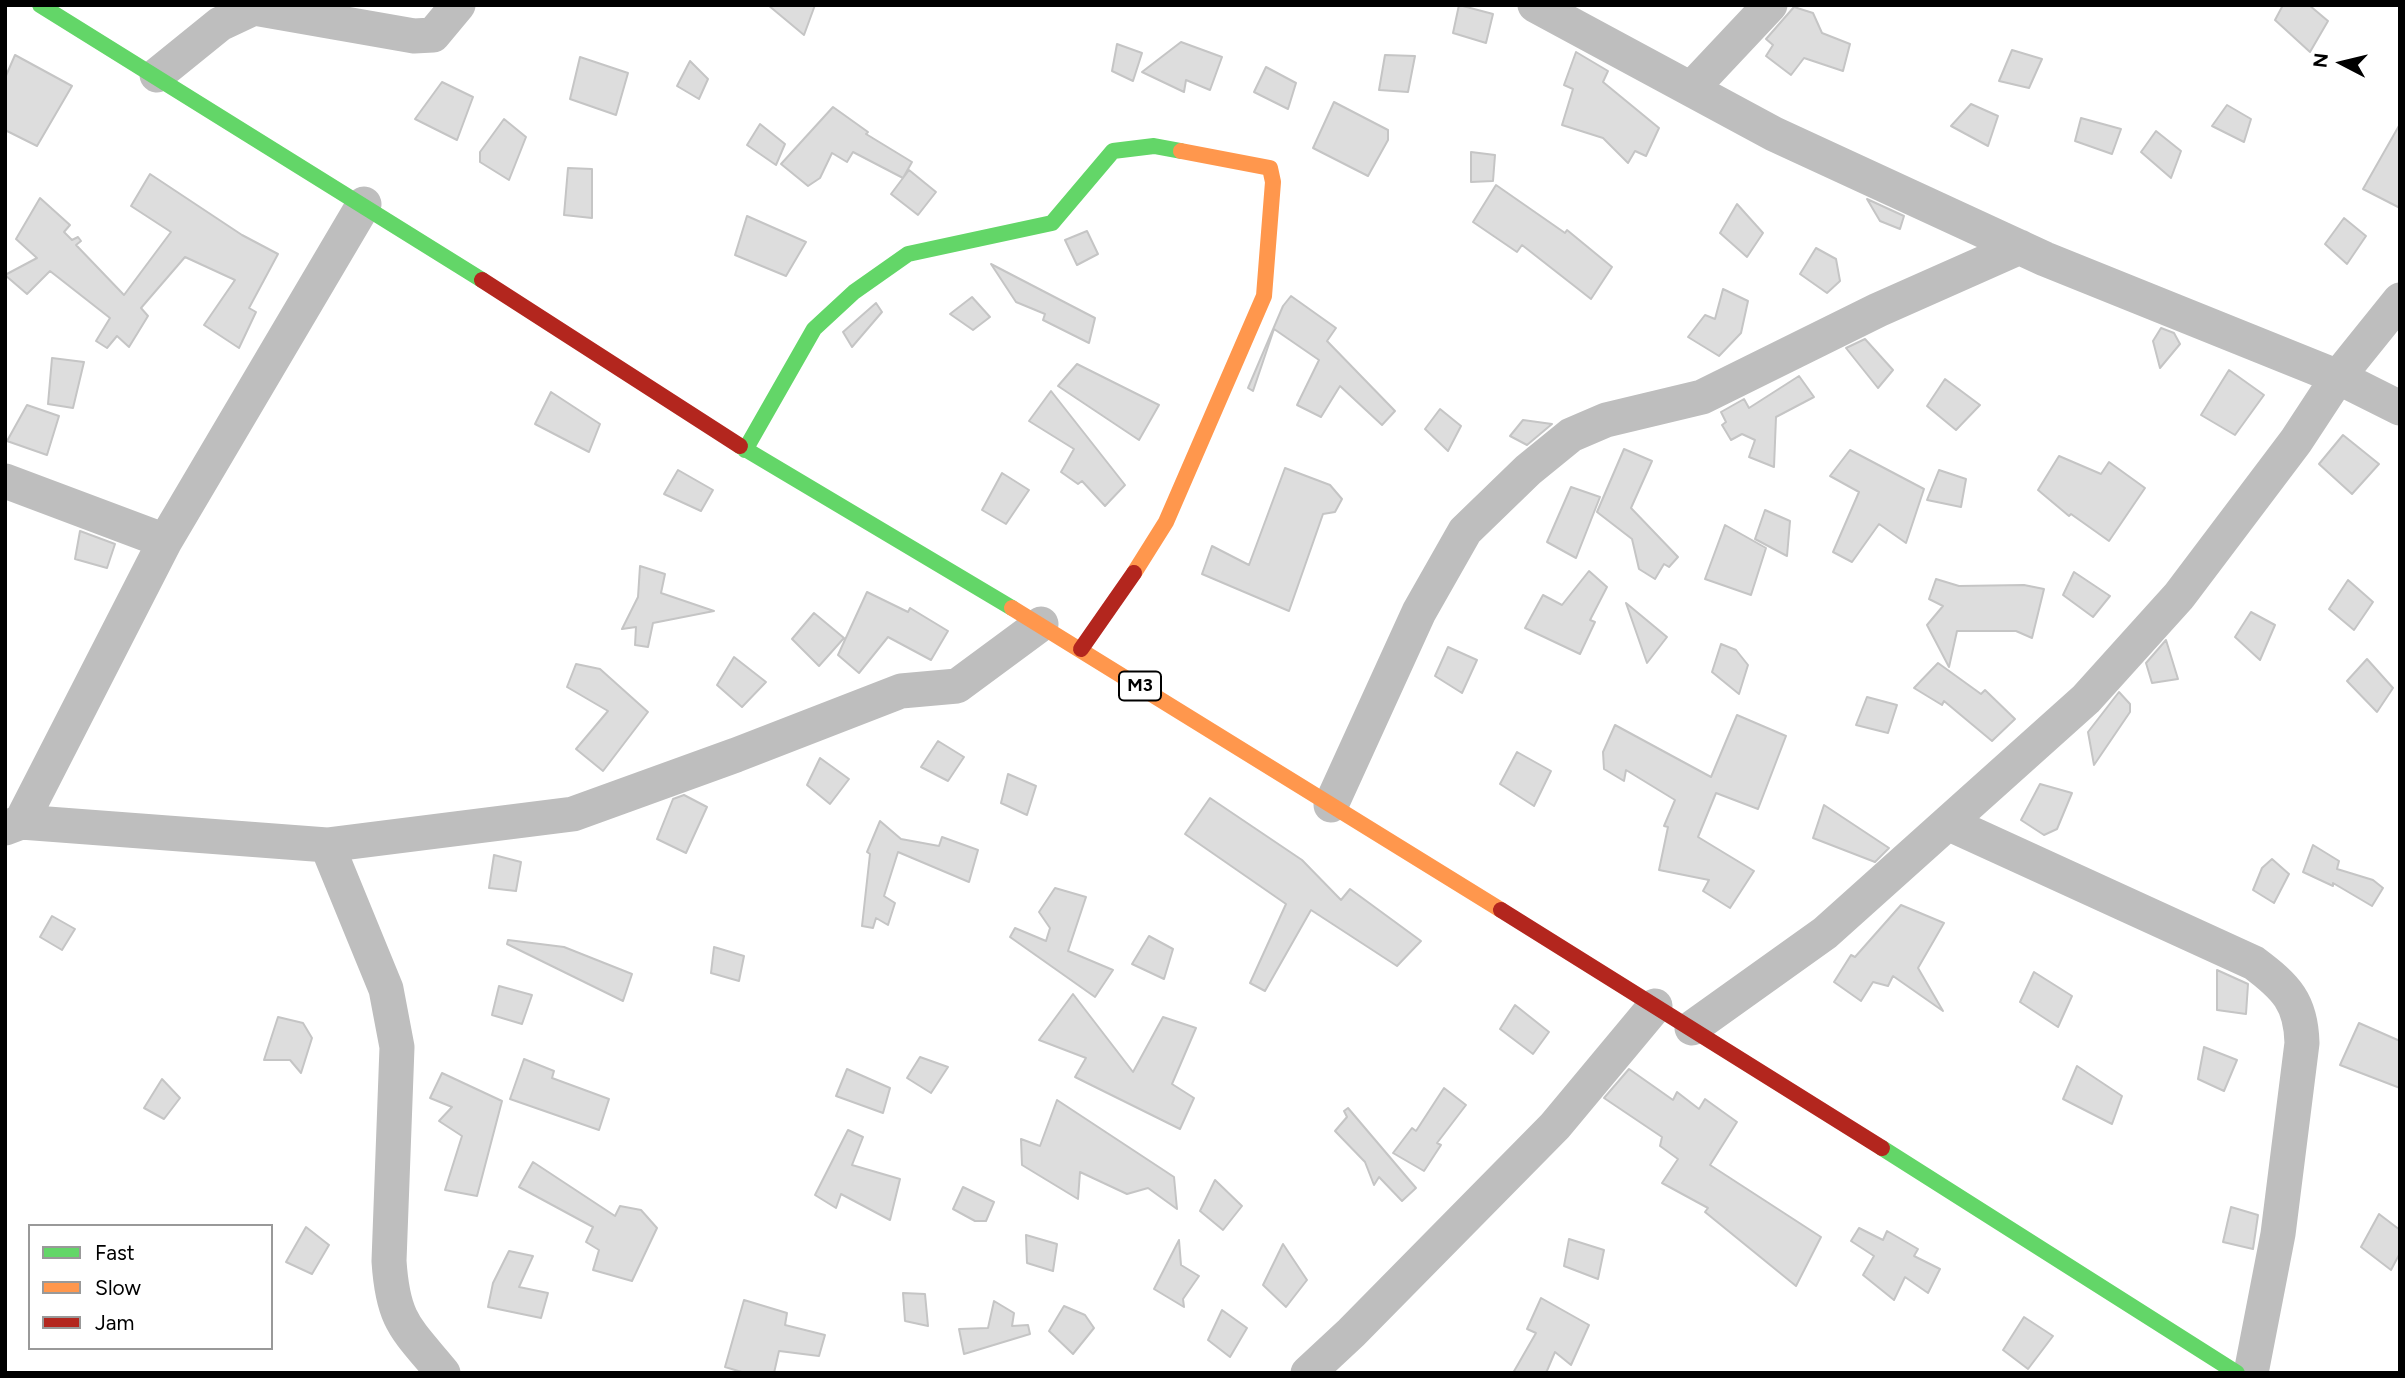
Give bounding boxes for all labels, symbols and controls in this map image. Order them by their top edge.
north arrow [2307,28,2377,98]
text: N [2308,52,2333,69]
road number: M3 [1119,672,1161,700]
legend [28,1224,273,1350]
text: Fast [95,1240,135,1265]
text: Slow [95,1275,141,1300]
text: Jam [95,1310,134,1335]

